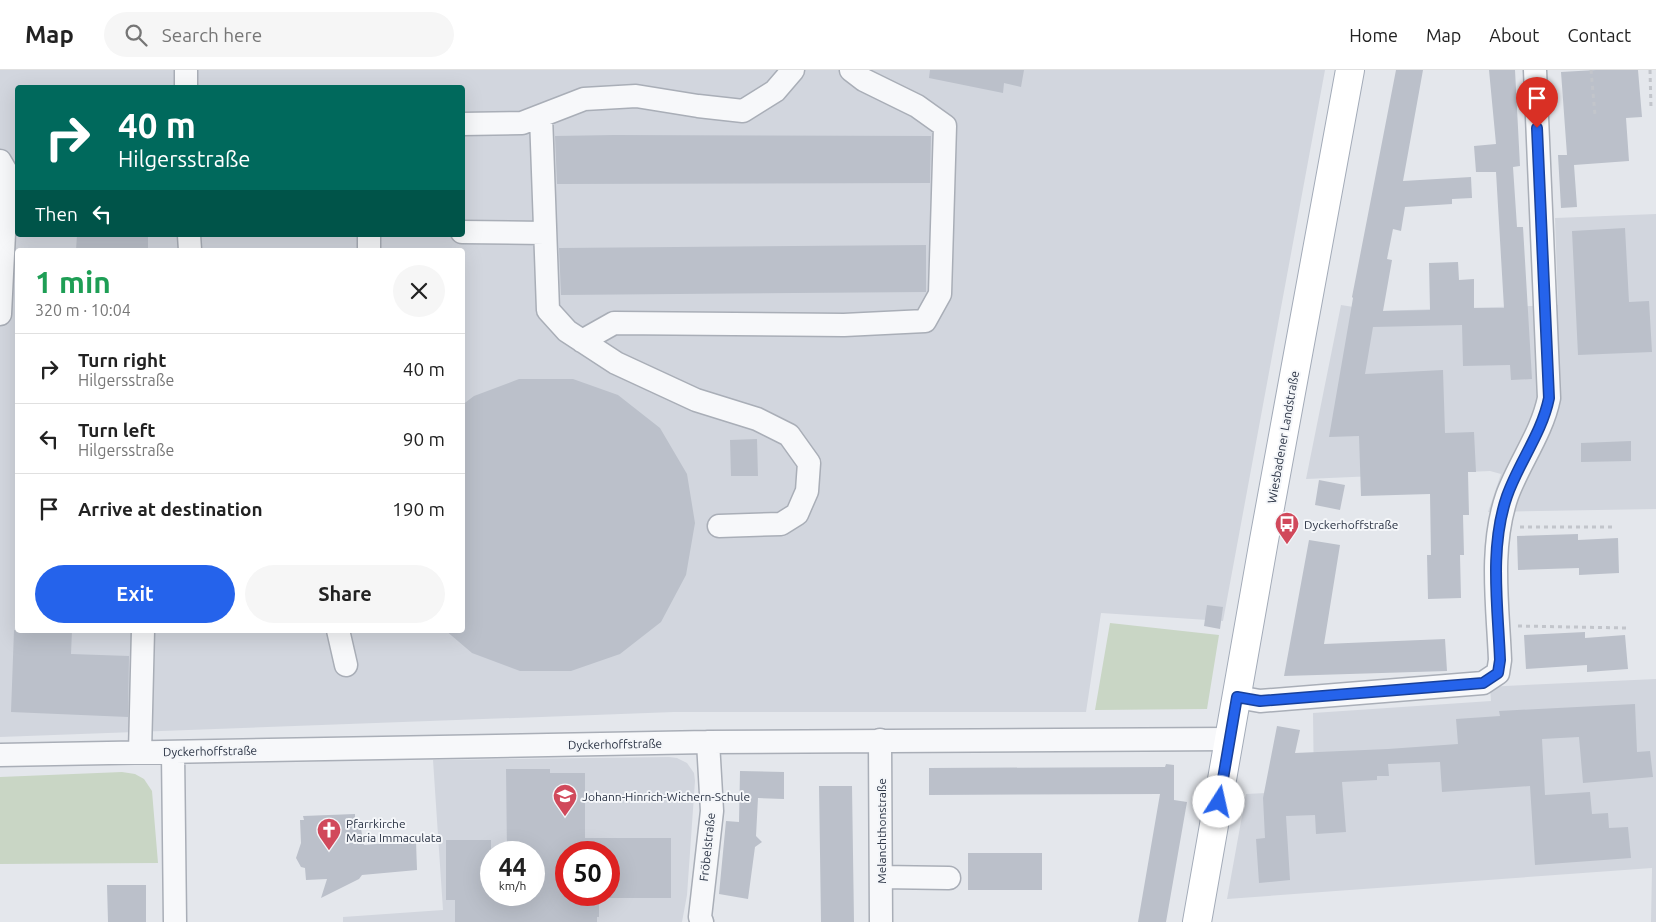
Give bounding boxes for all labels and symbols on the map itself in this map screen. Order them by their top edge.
pin [1516,77,1558,128]
street label: Wiesbadener Landstraße [1265,370,1301,504]
bus stop icon: Dyckerhoffstraße [1274,511,1300,545]
place label: Dyckerhoffstraße [1304,518,1398,531]
street label: Dyckerhoffstraße [568,737,662,751]
street label: Dyckerhoffstraße [163,744,257,758]
position arrow [1192,775,1244,827]
street label: Melanchthonstraße [875,778,888,884]
school or university icon: Johann-Hinrich-Wichern-Schule [552,783,578,817]
place label: Johann-Hinrich-Wichern-Schule [582,790,750,803]
street label: Fröbelstraße [697,812,717,882]
church icon: Pfarrkirche Maria Immaculata [316,817,342,851]
place label: Pfarrkirche Maria Immaculata [346,817,442,844]
speed limit sign: 50 [555,841,620,906]

